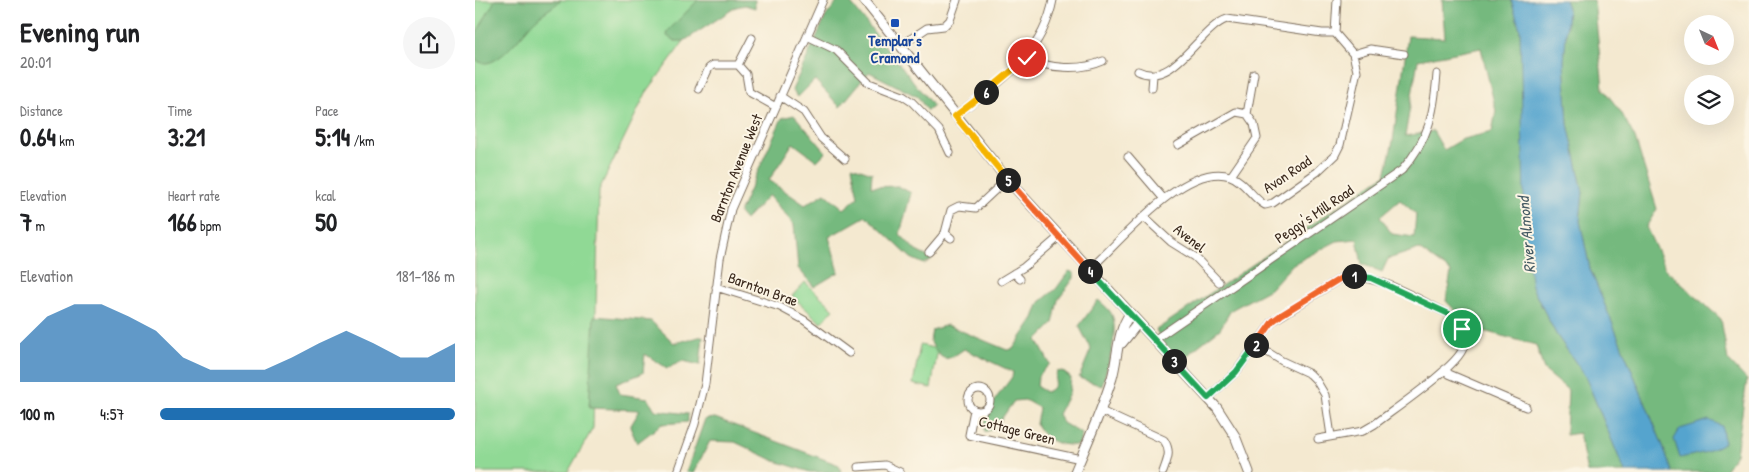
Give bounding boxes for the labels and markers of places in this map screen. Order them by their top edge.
marker: Templar's Cramond [889,17,901,29]
place label: Templar's Cramond [867,30,922,68]
pin [1006,37,1048,79]
pin: 6 [973,80,999,104]
pin: 5 [995,168,1021,192]
pin: 4 [1077,258,1103,284]
pin: 1 [1341,264,1367,288]
pin [1441,308,1483,350]
pin: 2 [1243,332,1269,358]
pin: 3 [1161,348,1187,374]

